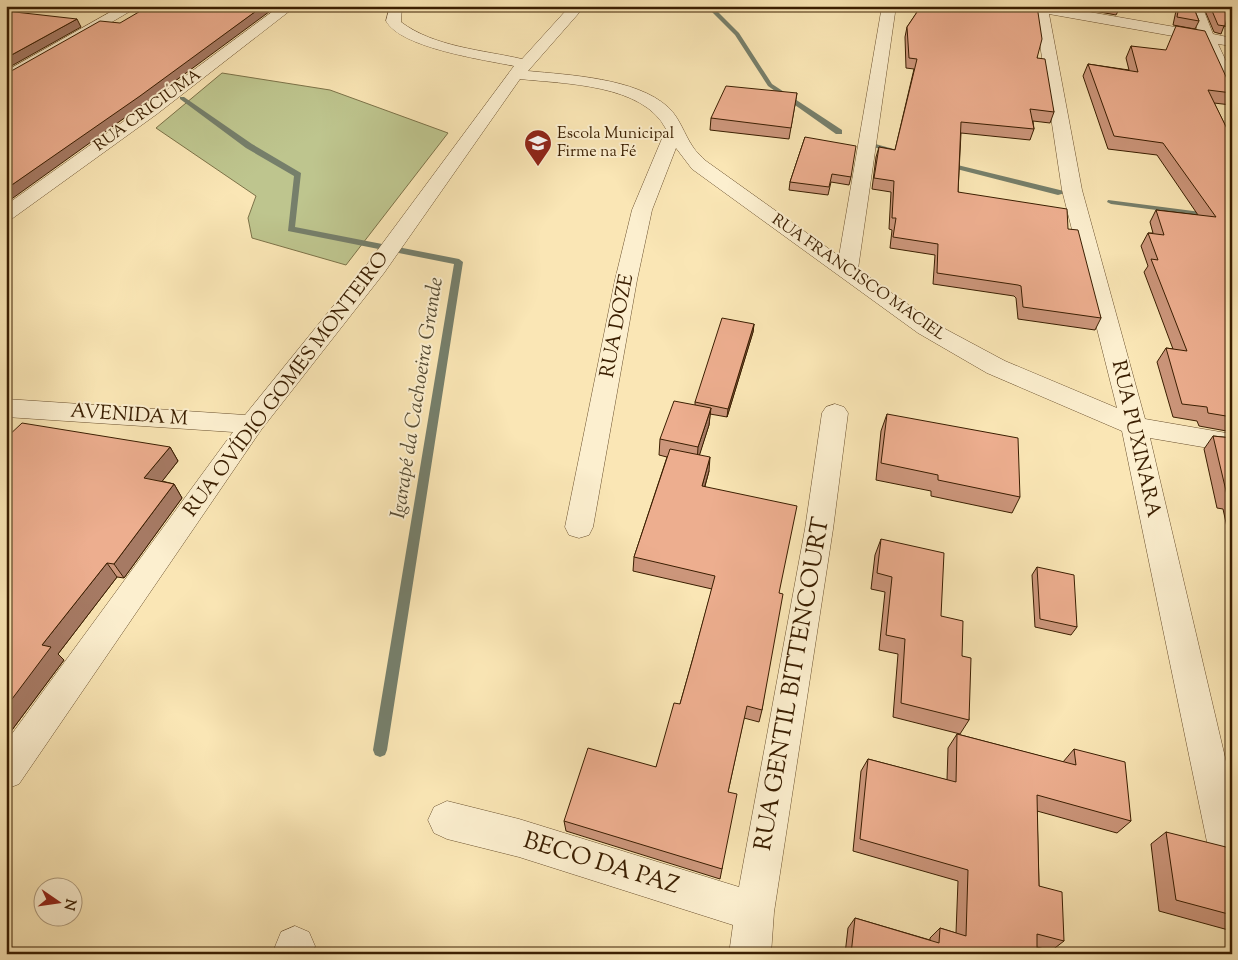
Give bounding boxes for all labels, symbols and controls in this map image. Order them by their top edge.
street label: RUA CRICIÚMA [89,63,206,158]
place label: Escola Municipal Firme na Fé [557,123,675,164]
school or university icon: Escola Municipal Firme na Fé [523,128,553,167]
street label: RUA FRANCISCO MACIEL [767,209,950,347]
street label: RUA OVÍDIO GOMES MONTEIRO [177,246,397,524]
street label: RUA DOZE [594,272,642,380]
water label: Igarapé da Cachoeira Grande [384,275,452,521]
street label: RUA PUXINARA [1103,358,1167,520]
street label: AVENIDA M [69,397,189,435]
street label: RUA GENTIL BITTENCOURT [747,515,839,853]
street label: BECO DA PAZ [519,824,684,904]
north arrow [32,878,82,928]
text: N [58,897,80,912]

